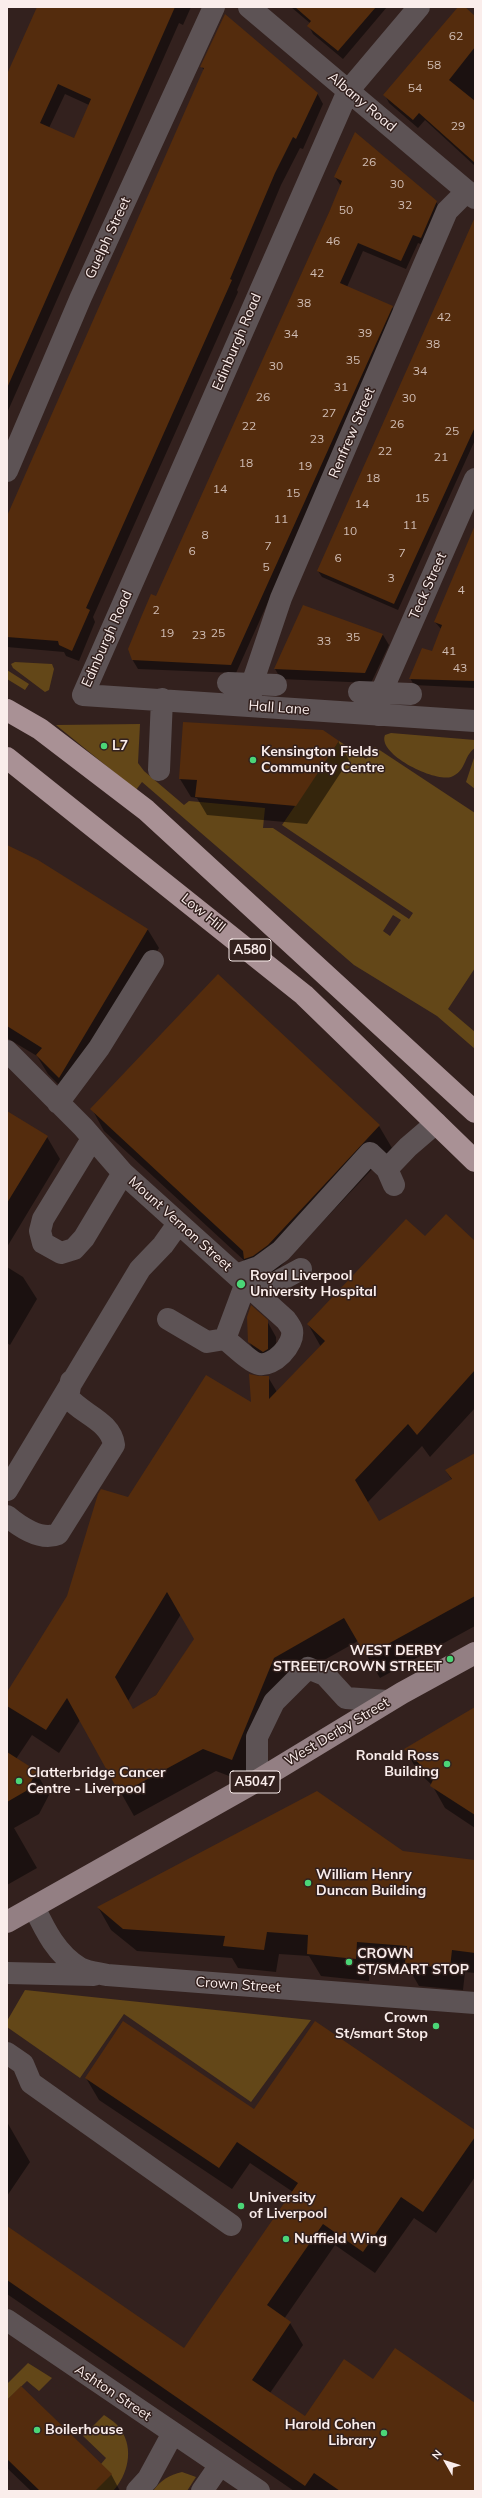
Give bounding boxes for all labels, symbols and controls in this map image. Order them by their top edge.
house number: 62 [449,29,463,43]
house number: 58 [427,58,441,72]
street label: Albany Road [324,69,400,135]
house number: 54 [408,81,422,95]
house number: 29 [451,119,465,133]
house number: 26 [362,155,376,169]
house number: 30 [390,177,404,191]
street label: Guelph Street [82,194,134,282]
house number: 32 [398,198,412,212]
house number: 50 [339,203,353,217]
house number: 46 [326,234,340,248]
house number: 42 [310,266,324,280]
street label: Edinburgh Road [209,291,265,393]
house number: 38 [297,296,311,310]
house number: 42 [437,310,451,324]
house number: 39 [358,326,372,340]
house number: 34 [284,327,298,341]
house number: 38 [426,337,440,351]
house number: 35 [346,353,360,367]
house number: 30 [269,359,283,373]
house number: 34 [413,364,427,378]
house number: 31 [334,380,348,394]
street label: Renfrew Street [325,385,379,481]
house number: 26 [256,390,270,404]
house number: 30 [402,391,416,405]
house number: 27 [322,406,336,420]
house number: 26 [390,417,404,431]
house number: 22 [242,419,256,433]
house number: 25 [445,424,459,438]
house number: 23 [310,432,324,446]
house number: 22 [378,444,392,458]
house number: 21 [434,450,448,464]
house number: 18 [239,456,253,470]
house number: 19 [298,459,312,473]
house number: 18 [366,471,380,485]
house number: 14 [213,482,227,496]
house number: 15 [286,486,300,500]
house number: 15 [415,491,429,505]
house number: 14 [355,497,369,511]
house number: 11 [274,512,288,526]
house number: 11 [403,518,417,532]
house number: 10 [343,524,357,538]
house number: 8 [201,528,209,542]
house number: 7 [264,539,272,553]
house number: 6 [188,544,196,558]
house number: 7 [398,546,406,560]
street label: Teck Street [406,550,450,622]
house number: 6 [334,551,342,565]
house number: 5 [262,560,270,574]
house number: 3 [387,571,395,585]
house number: 4 [457,583,465,597]
street label: Edinburgh Road [78,588,136,690]
house number: 2 [152,603,160,617]
house number: 19 [160,626,174,640]
house number: 25 [211,626,225,640]
house number: 23 [192,628,206,642]
house number: 35 [346,630,360,644]
house number: 33 [317,634,331,648]
house number: 41 [442,644,456,658]
house number: 43 [453,661,467,675]
street label: Hall Lane [248,697,310,719]
place label: L7 [112,738,128,754]
marker: L7 [99,741,109,751]
place label: Kensington Fields Community Centre [261,744,384,776]
marker: Kensington Fields Community Centre [248,755,258,765]
street label: Low Hill [178,890,228,936]
road number: A580 [229,939,271,961]
street label: Mount Vernon Street [125,1173,235,1275]
place label: Royal Liverpool University Hospital [250,1268,377,1300]
marker: Royal Liverpool University Hospital [235,1278,247,1290]
place label: WEST DERBY STREET/CROWN STREET [273,1643,442,1676]
marker: WEST DERBY STREET/CROWN STREET [445,1654,455,1664]
street label: West Derby Street [282,1694,392,1770]
place label: Ronald Ross Building [356,1748,439,1780]
marker: Ronald Ross Building [442,1759,452,1769]
place label: Clatterbridge Cancer Centre - Liverpool [27,1765,166,1798]
road number: A5047 [230,1771,280,1793]
marker: Clatterbridge Cancer Centre - Liverpool [14,1776,24,1786]
place label: William Henry Duncan Building [316,1867,426,1900]
marker: William Henry Duncan Building [303,1878,313,1888]
place label: CROWN ST/SMART STOP [357,1946,469,1978]
marker: CROWN ST/SMART STOP [344,1957,354,1967]
street label: Crown Street [195,1974,281,1996]
place label: Crown St/smart Stop [335,2010,428,2042]
marker: Crown St/smart Stop [431,2021,441,2031]
place label: University of Liverpool [249,2190,327,2222]
marker: University of Liverpool [236,2201,246,2211]
place label: Nuffield Wing [294,2231,387,2247]
marker: Nuffield Wing [281,2234,291,2244]
street label: Ashton Street [72,2361,154,2425]
place label: Harold Cohen Library [285,2417,376,2450]
place label: Boilerhouse [45,2422,123,2438]
marker: Boilerhouse [32,2425,42,2435]
marker: Harold Cohen Library [379,2428,389,2438]
north arrow [426,2442,466,2482]
text: N [429,2447,445,2462]

